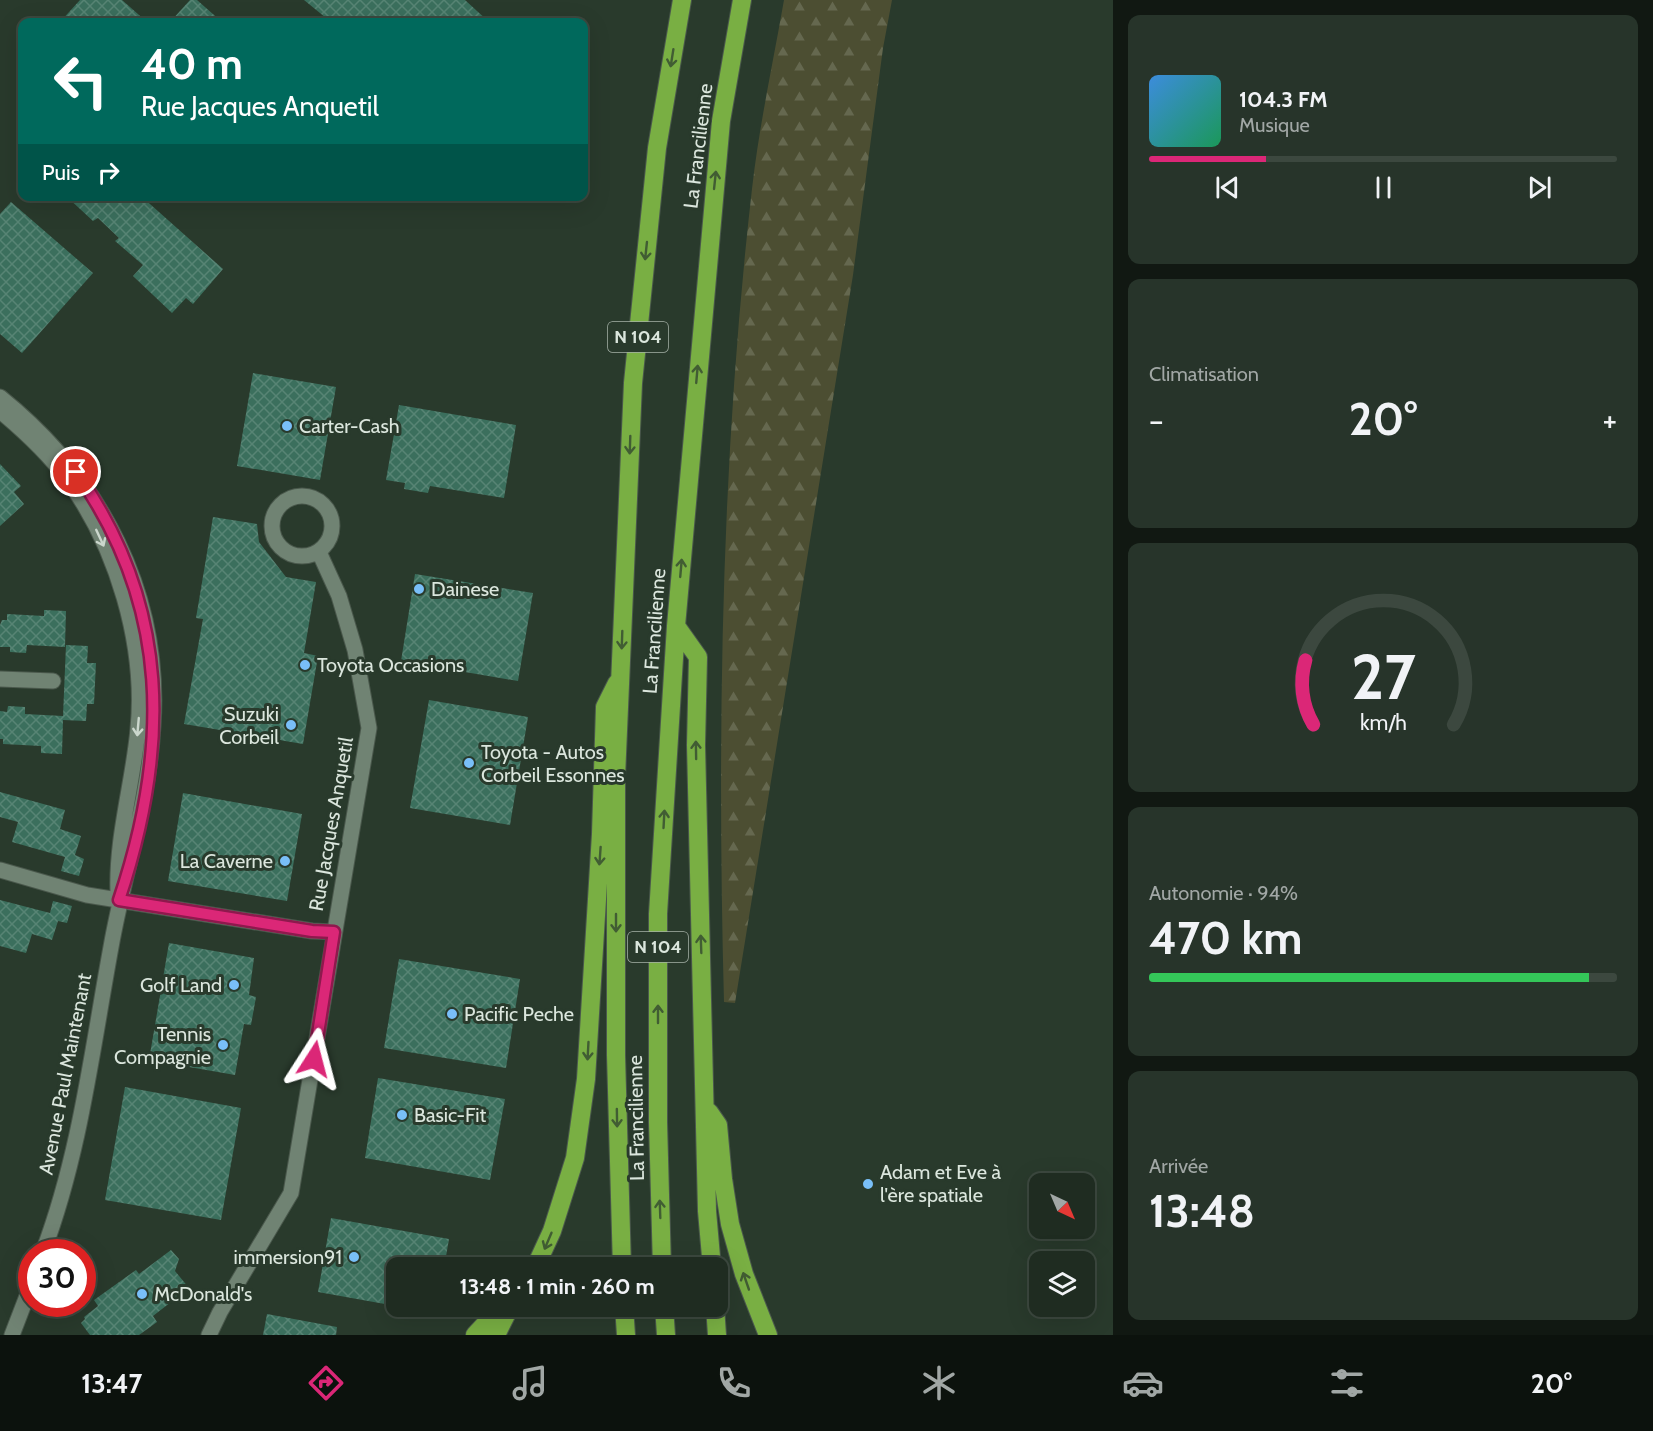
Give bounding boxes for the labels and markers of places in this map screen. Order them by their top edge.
place label: Carter-Cash [299,414,400,438]
marker: Carter-Cash [280,419,294,433]
pin [50,446,101,497]
place label: Dainese [431,577,499,601]
marker: Dainese [412,582,426,596]
place label: Toyota Occasions [317,653,464,677]
marker: Toyota Occasions [298,658,312,672]
place label: Suzuki Corbeil [219,702,279,749]
marker: Suzuki Corbeil [284,718,298,732]
place label: Toyota - Autos Corbeil Essonnes [481,740,625,787]
marker: Toyota - Autos Corbeil Essonnes [462,756,476,770]
place label: La Caverne [180,849,273,873]
marker: La Caverne [278,854,292,868]
place label: Golf Land [140,973,222,997]
marker: Golf Land [227,978,241,992]
place label: Pacific Peche [464,1002,574,1026]
marker: Pacific Peche [445,1007,459,1021]
place label: Tennis Compagnie [114,1022,211,1069]
marker: Tennis Compagnie [216,1038,230,1052]
place label: Basic-Fit [414,1103,486,1127]
marker: Basic-Fit [395,1108,409,1122]
place label: Adam et Eve à l'ère spatiale [880,1160,1001,1207]
marker: Adam et Eve à l'ère spatiale [861,1177,875,1191]
place label: immersion91 [234,1245,342,1269]
marker: immersion91 [347,1250,361,1264]
place label: McDonald's [154,1282,252,1306]
marker: McDonald's [135,1287,149,1301]

